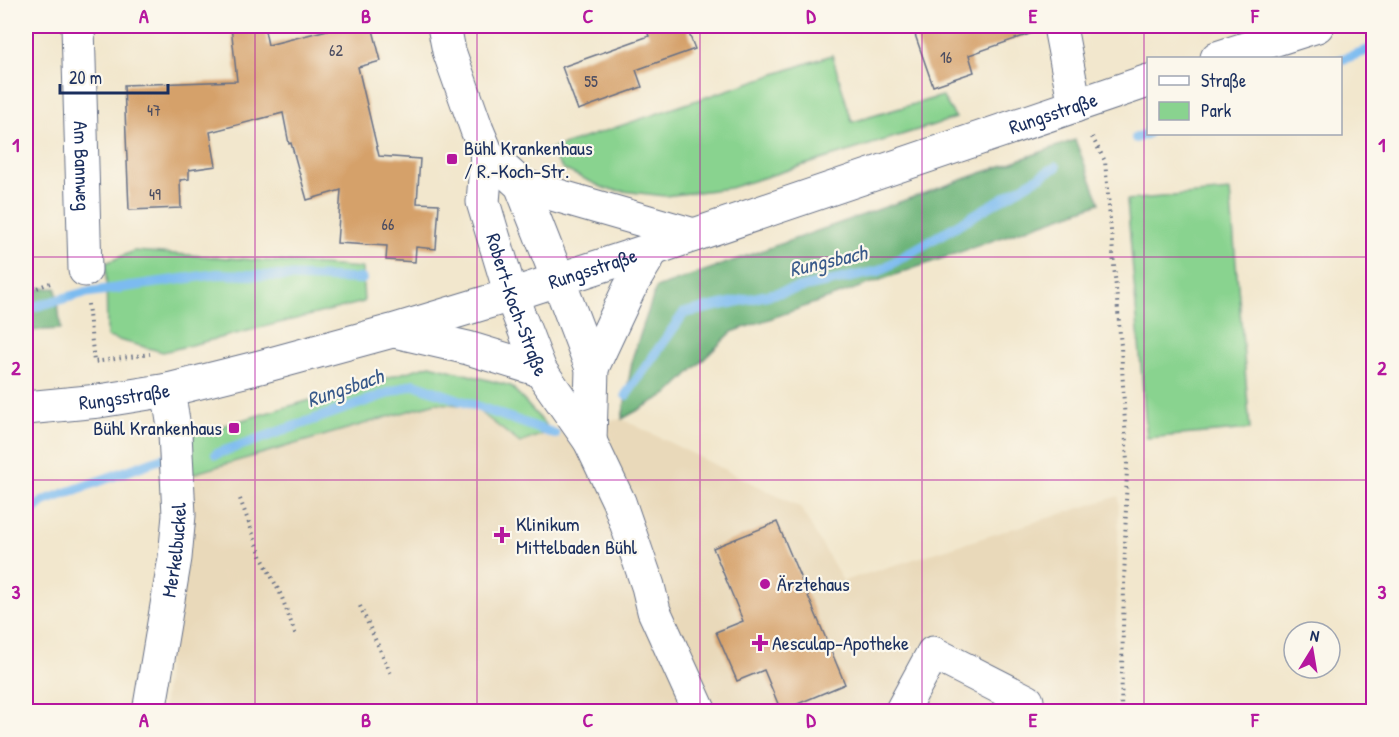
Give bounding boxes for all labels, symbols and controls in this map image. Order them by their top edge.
text: A [139,2,149,29]
text: B [361,2,371,29]
text: C [583,2,594,29]
text: D [806,2,816,29]
text: E [1029,2,1038,29]
text: F [1250,2,1260,29]
house number: 62 [329,39,343,61]
house number: 16 [940,46,952,68]
scale bar [60,57,168,95]
legend [1147,57,1342,135]
text: 20 m [69,65,102,90]
text: Straße [1201,68,1246,93]
house number: 55 [584,70,598,92]
street label: Rungsstraße [1005,85,1101,140]
text: Park [1201,98,1232,123]
house number: 47 [147,99,161,121]
street label: Am Bannweg [68,120,97,211]
text: 1 [12,131,20,158]
text: 1 [1378,131,1386,158]
place label: Bühl Krankenhaus / R.-Koch-Str. [464,134,593,184]
marker: Bühl Krankenhaus / R.-Koch-Str. [445,152,459,166]
house number: 49 [149,183,161,205]
house number: 66 [382,213,394,235]
street label: Robert-Koch-Straße [480,230,554,381]
water label: Rungsbach [786,237,871,283]
street label: Rungsstraße [545,241,640,295]
text: 2 [11,354,21,381]
text: 2 [1377,354,1387,381]
water label: Rungsbach [303,361,388,414]
street label: Rungsstraße [78,376,172,416]
place label: Bühl Krankenhaus [93,414,222,441]
marker: Bühl Krankenhaus [227,421,241,435]
street label: Merkelbuckel [155,502,192,599]
place label: Klinikum Mittelbaden Bühl [516,510,637,560]
marker: Klinikum Mittelbaden Bühl [493,526,511,544]
place label: Ärztehaus [777,570,850,597]
marker: Ärztehaus [758,577,772,591]
text: 3 [12,578,21,605]
text: 3 [1378,578,1387,605]
north arrow [1282,620,1342,680]
text: N [1309,624,1322,647]
place label: Aesculap-Apotheke [772,629,909,656]
marker: Aesculap-Apotheke [753,636,767,650]
text: A [139,706,149,733]
text: B [361,706,371,733]
text: C [583,706,594,733]
text: D [806,706,816,733]
text: E [1029,706,1038,733]
text: F [1250,706,1260,733]

